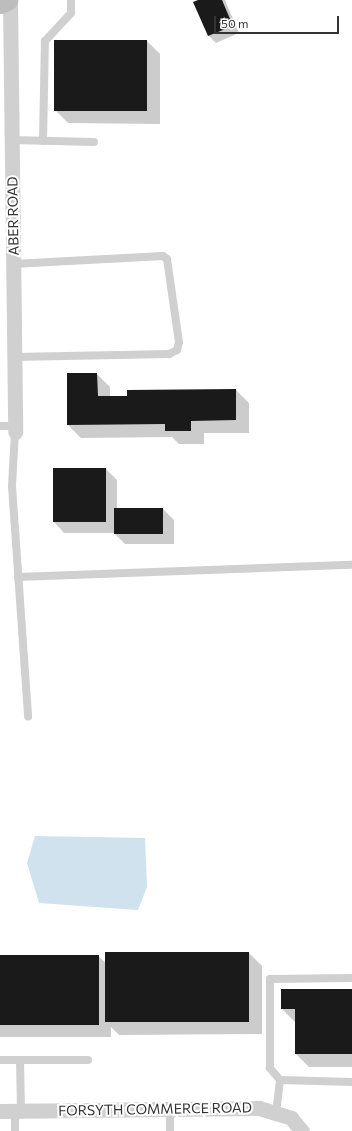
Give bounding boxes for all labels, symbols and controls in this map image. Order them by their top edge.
scale bar [216,8,341,34]
text: 50 m [221,16,249,30]
street label: ABER ROAD [4,176,22,256]
street label: FORSYTH COMMERCE ROAD [58,1099,252,1119]

